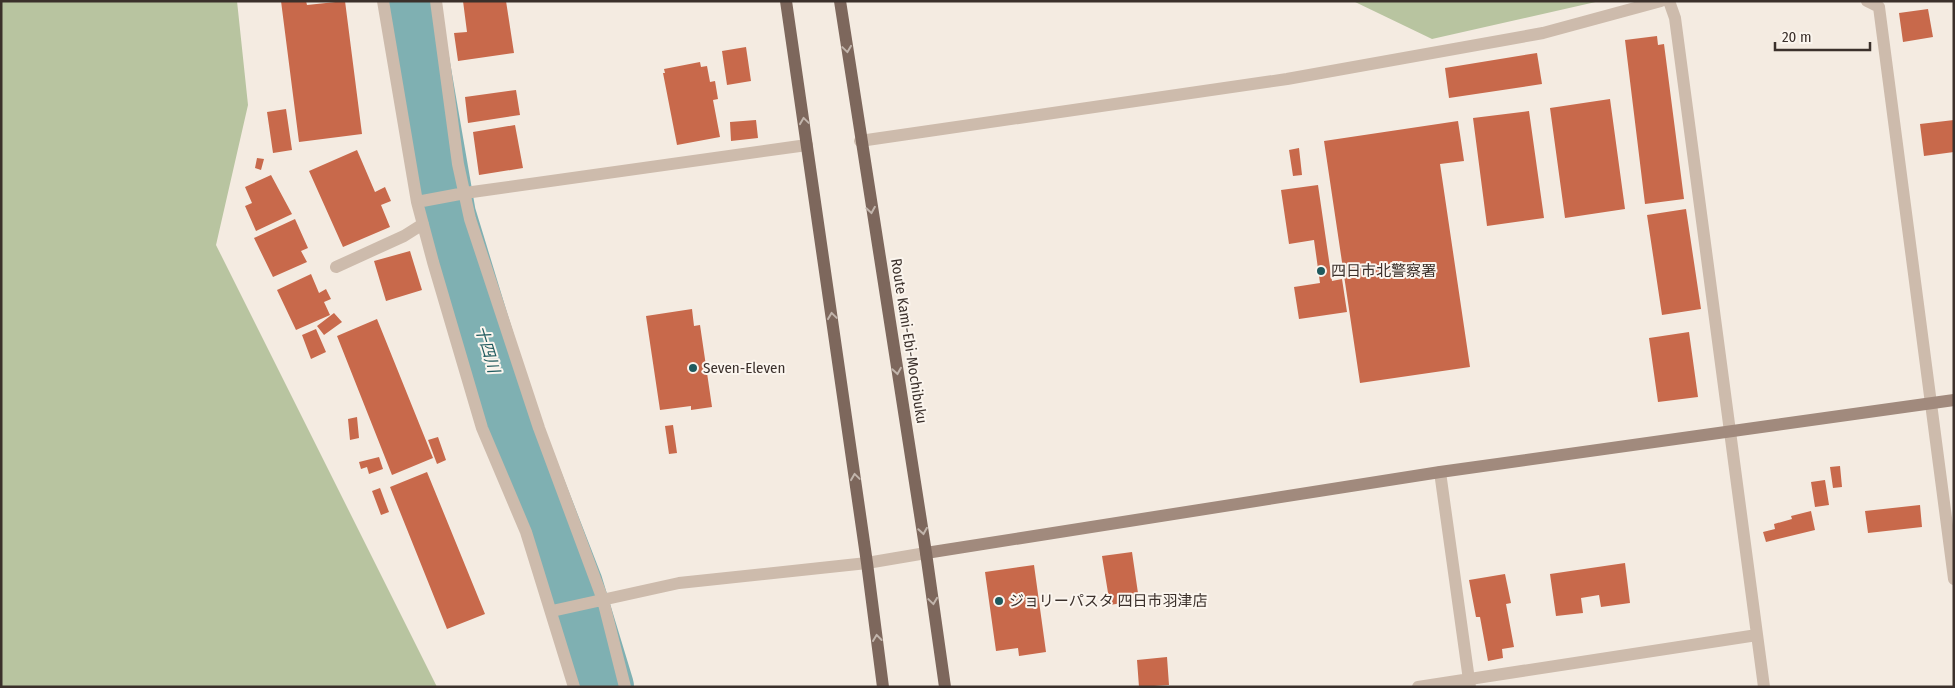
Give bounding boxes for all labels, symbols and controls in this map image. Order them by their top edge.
scale bar [1775,20,1870,52]
text: 20 m [1782,28,1812,46]
one-way arrow [841,46,852,54]
one-way arrow [799,117,810,125]
one-way arrow [866,206,876,215]
street label: Route Kami-Ebi-Mochibuku [887,257,931,425]
place label: 四日市北警察署 [1331,262,1436,280]
marker: 四日市北警察署 [1315,265,1327,277]
one-way arrow [827,312,838,320]
water label: 十四川 [471,323,504,377]
place label: Seven-Eleven [703,359,785,377]
marker: Seven-Eleven [687,362,699,374]
one-way arrow [892,366,902,375]
one-way arrow [850,473,861,481]
one-way arrow [917,527,927,535]
place label: ジョリーパスタ 四日市羽津店 [1009,592,1207,610]
marker: ジョリーパスタ 四日市羽津店 [993,595,1005,607]
one-way arrow [927,597,938,605]
one-way arrow [872,634,882,643]

